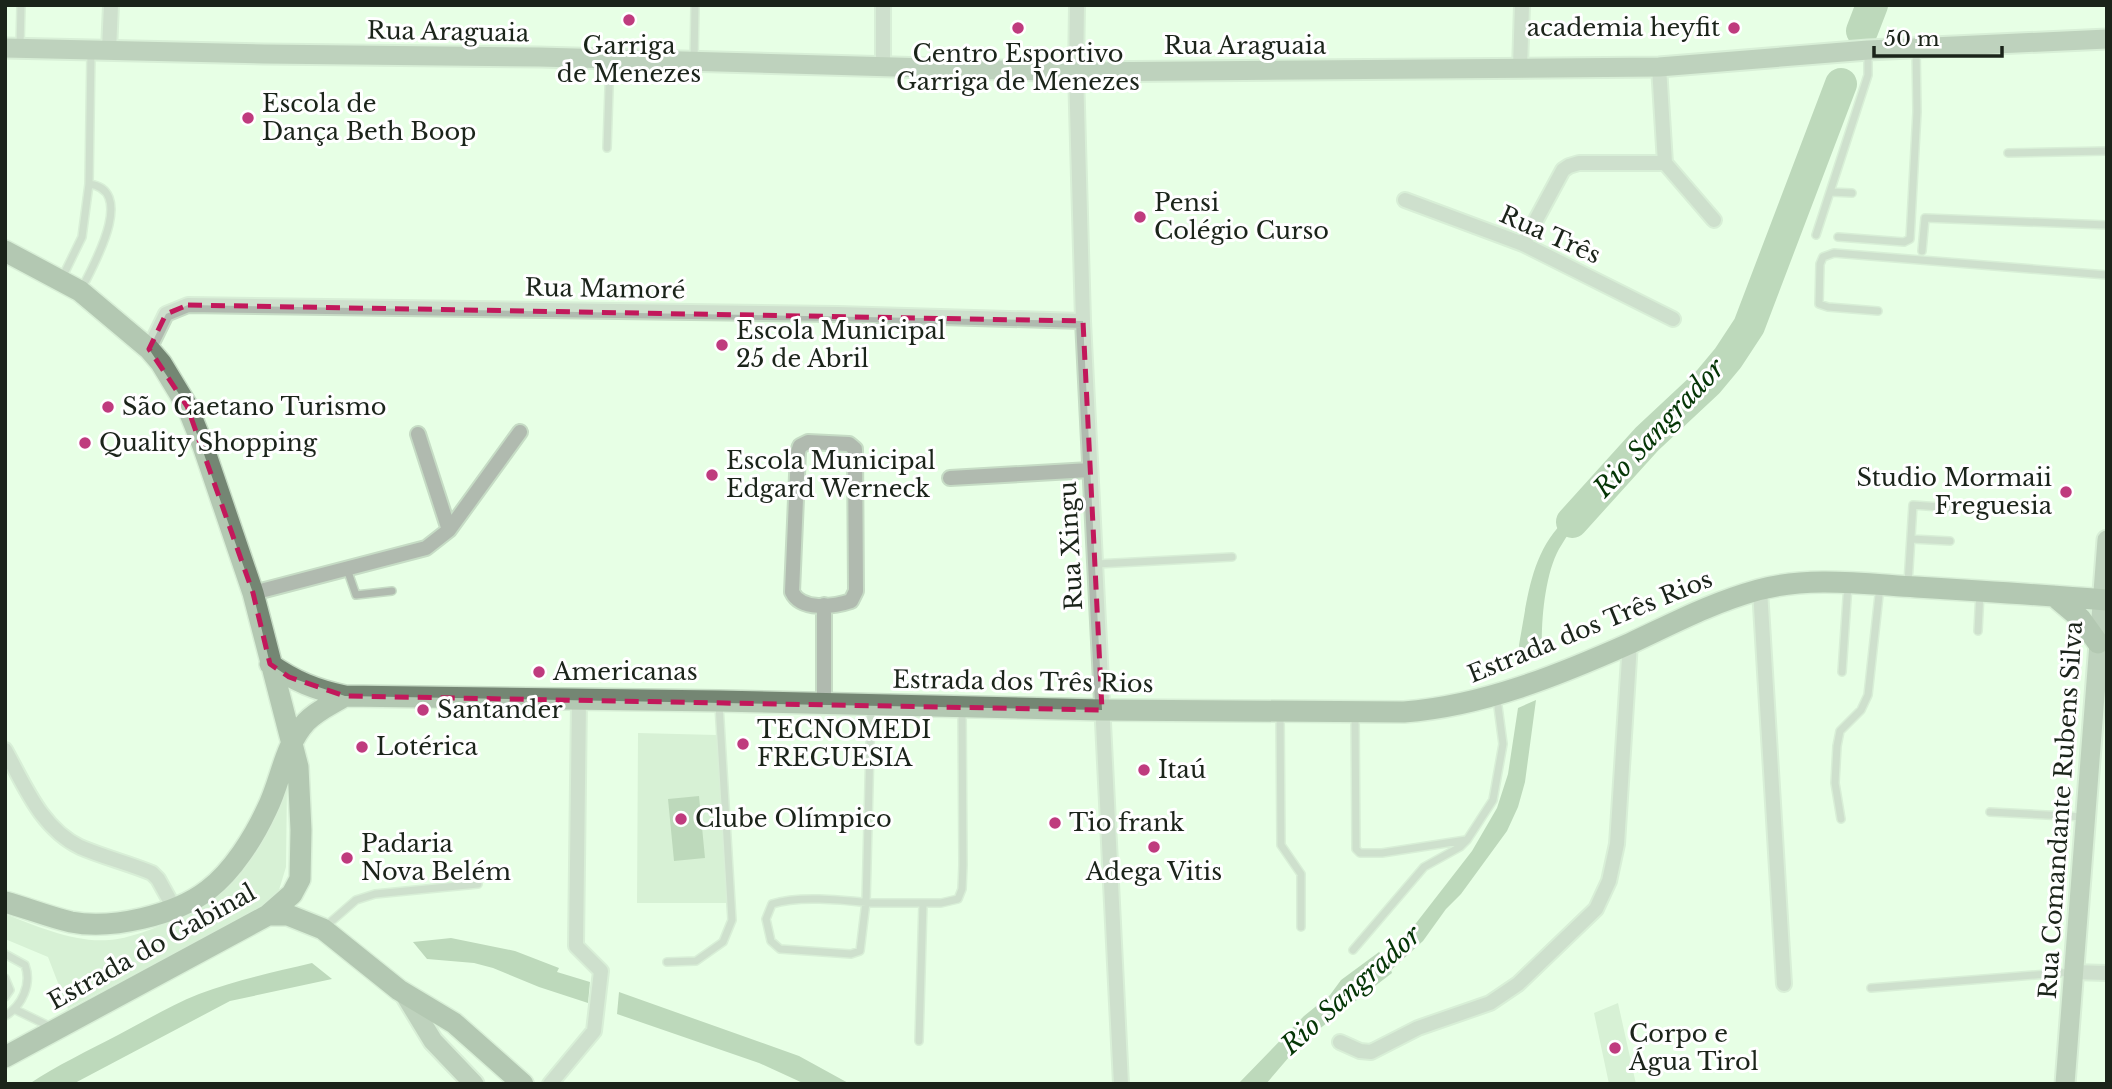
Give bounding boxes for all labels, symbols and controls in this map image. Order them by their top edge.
marker: Garriga de Menezes [621,12,637,28]
place label: academia heyfit [1527,13,1720,42]
scale bar [1874,14,2002,58]
street label: Rua Araguaia [367,16,530,47]
marker: Centro Esportivo Garriga de Menezes [1010,20,1026,36]
marker: academia heyfit [1726,20,1742,36]
text: 50 m [1884,26,1940,52]
place label: Garriga de Menezes [557,31,701,88]
street label: Rua Araguaia [1164,31,1327,60]
place label: Centro Esportivo Garriga de Menezes [896,39,1140,96]
place label: Escola de Dança Beth Boop [262,89,476,146]
marker: Escola de Dança Beth Boop [240,110,256,126]
place label: Pensi Colégio Curso [1154,188,1329,245]
street label: Rua Três [1495,199,1605,270]
marker: Pensi Colégio Curso [1132,209,1148,225]
street label: Rua Mamoré [524,273,686,304]
place label: Escola Municipal 25 de Abril [736,316,946,373]
marker: Escola Municipal 25 de Abril [714,337,730,353]
water label: Rio Sangrador [1586,351,1732,505]
place label: São Caetano Turismo [122,392,386,421]
marker: São Caetano Turismo [100,399,116,415]
place label: Quality Shopping [99,428,318,457]
marker: Quality Shopping [77,435,93,451]
place label: Escola Municipal Edgard Werneck [726,446,936,503]
place label: Studio Mormaii Freguesia [1856,463,2053,520]
marker: Escola Municipal Edgard Werneck [704,467,720,483]
street label: Rua Xingu [1053,481,1088,611]
marker: Studio Mormaii Freguesia [2058,484,2074,500]
street label: Estrada dos Três Rios [1463,564,1716,689]
street label: Rua Comandante Rubens Silva [2033,619,2088,1000]
place label: Americanas [552,657,698,686]
marker: Americanas [531,664,547,680]
street label: Estrada dos Três Rios [892,665,1154,698]
place label: Santander [437,695,563,724]
marker: Santander [415,702,431,718]
place label: TECNOMEDI FREGUESIA [757,715,931,772]
place label: Lotérica [376,732,478,761]
marker: TECNOMEDI FREGUESIA [735,736,751,752]
marker: Lotérica [354,739,370,755]
place label: Itaú [1158,755,1206,784]
marker: Itaú [1136,762,1152,778]
place label: Clube Olímpico [695,804,892,833]
place label: Tio frank [1069,808,1184,837]
marker: Clube Olímpico [673,811,689,827]
marker: Tio frank [1047,815,1063,831]
place label: Padaria Nova Belém [361,829,511,886]
marker: Adega Vitis [1146,839,1162,855]
marker: Padaria Nova Belém [339,850,355,866]
place label: Adega Vitis [1085,857,1222,886]
street label: Estrada do Gabinal [43,877,261,1016]
water label: Rio Sangrador [1274,918,1428,1062]
place label: Corpo e Água Tirol [1628,1019,1759,1076]
marker: Corpo e Água Tirol [1607,1040,1623,1056]

